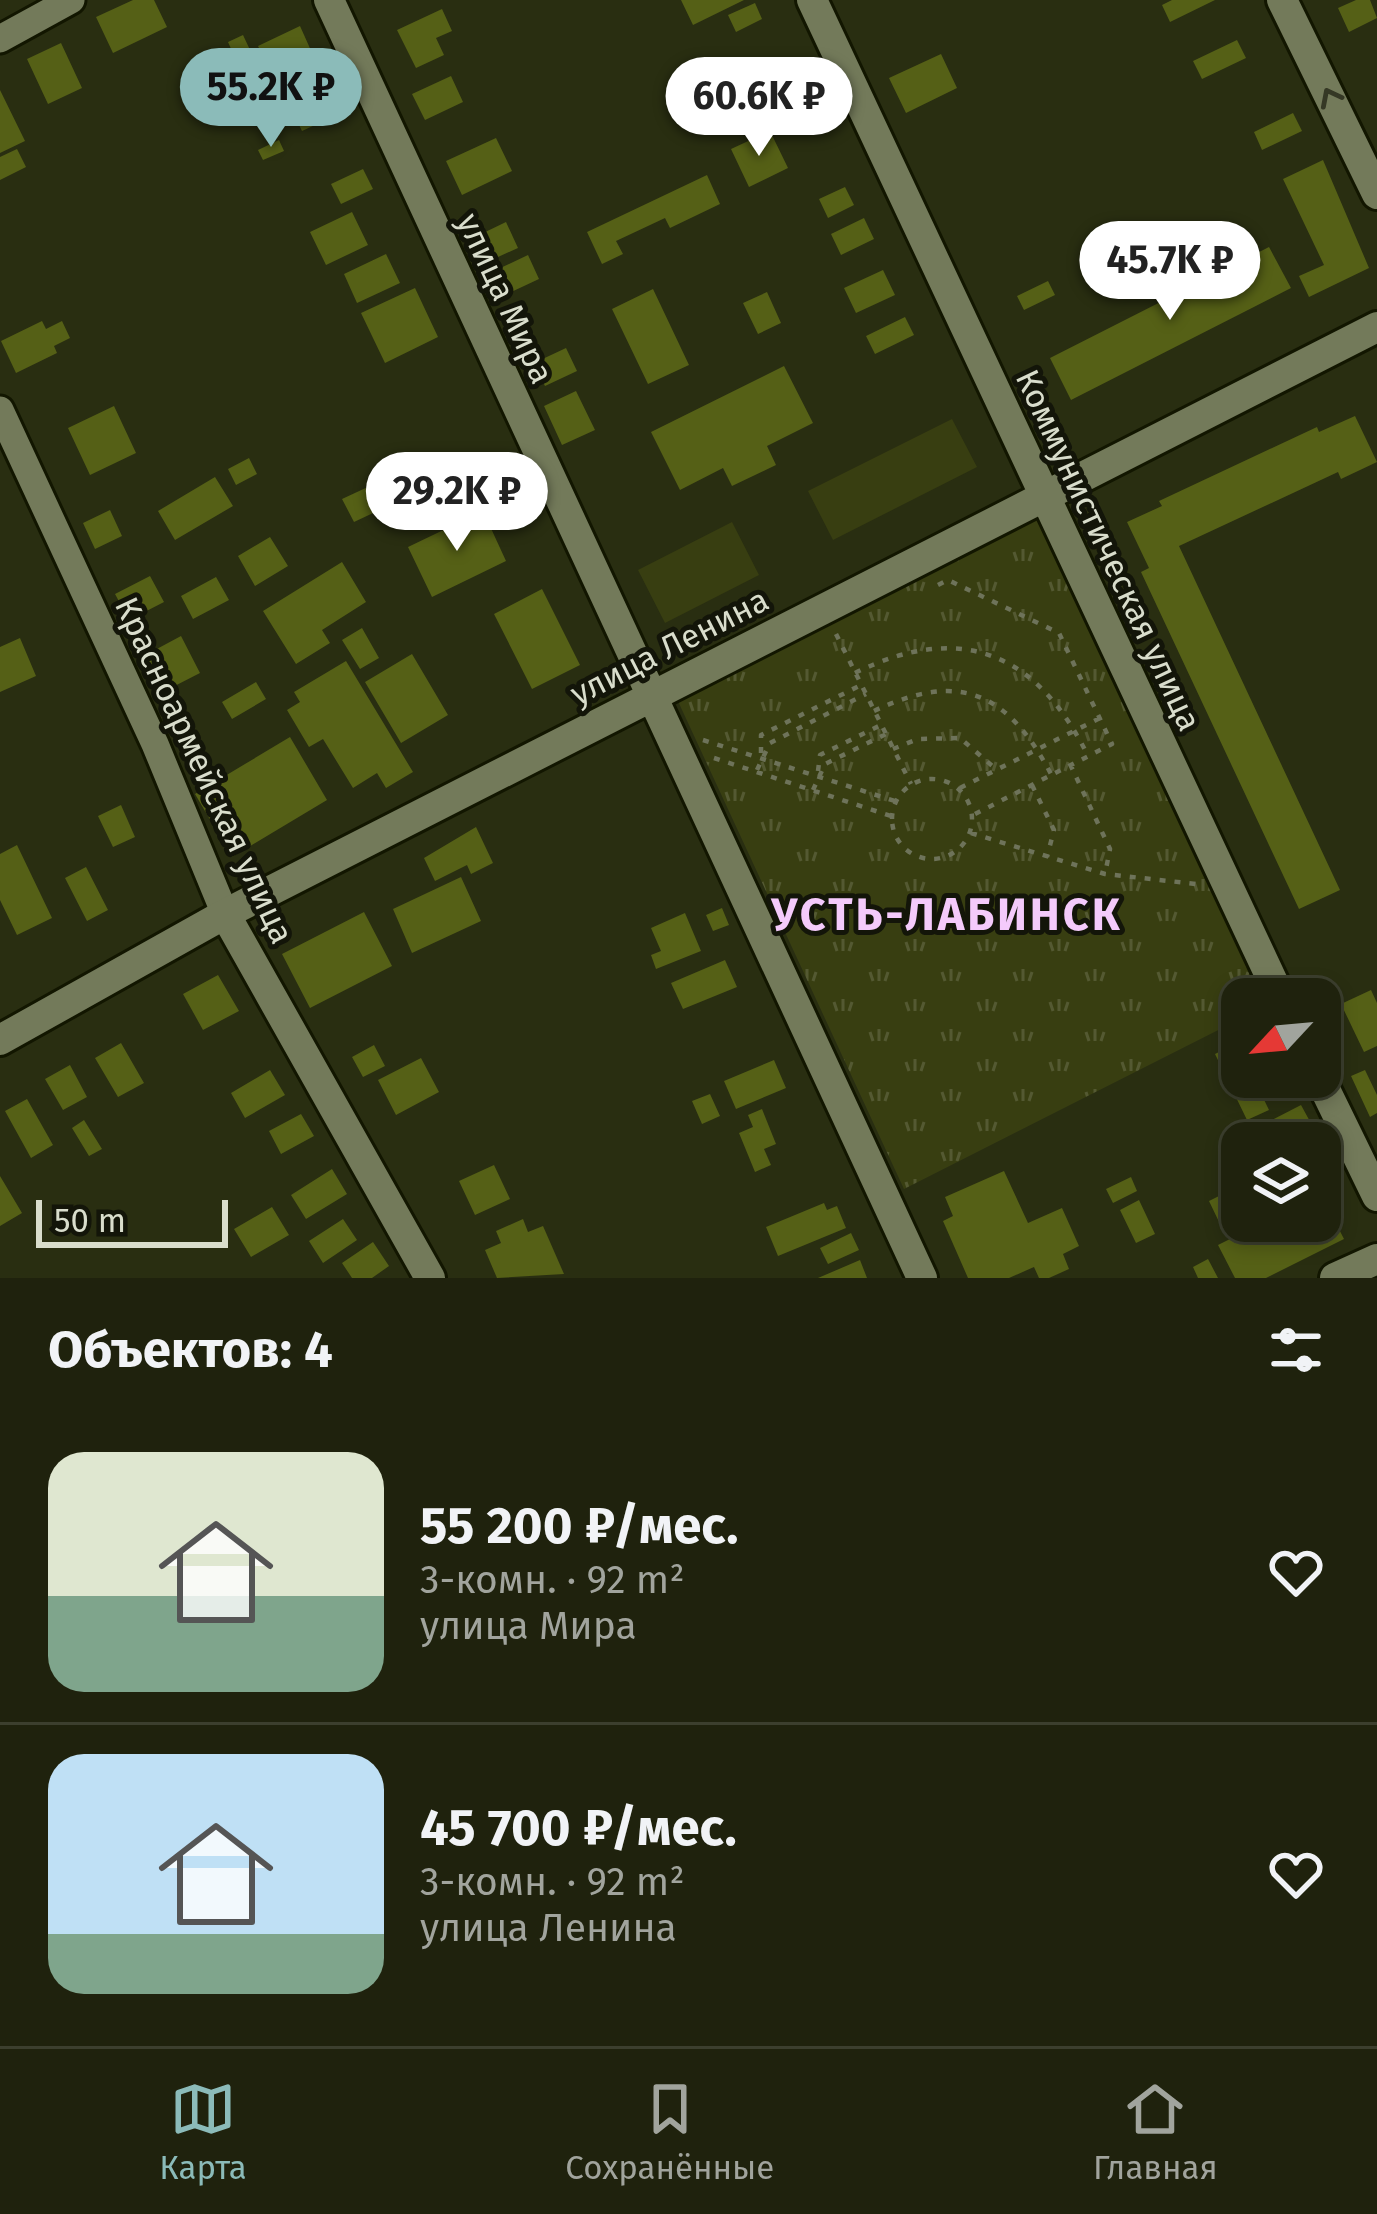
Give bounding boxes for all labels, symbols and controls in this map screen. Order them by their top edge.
pin: 55.2K ₽ [160,48,382,150]
pin: 60.6K ₽ [648,57,870,159]
text: 55.2K ₽ [207,64,335,110]
text: 60.6K ₽ [693,73,825,119]
one-way arrow [1322,87,1345,109]
street label: улица Мира [448,207,562,390]
pin: 45.7K ₽ [1059,221,1281,323]
text: 45.7K ₽ [1106,237,1234,283]
street label: Коммунистическая улица [1007,363,1209,737]
pin: 29.2K ₽ [346,452,568,554]
text: 29.2K ₽ [393,468,521,514]
street label: улица Ленина [564,580,775,714]
street label: Красноармейская улица [106,591,302,950]
district label: УСТЬ-ЛАБИНСК [770,888,1123,942]
north arrow [1221,978,1341,1098]
map controls [1221,978,1341,1242]
button: layers [1221,1122,1341,1242]
scale bar [36,1194,228,1247]
text: 50 m [54,1201,126,1241]
icon: filters [1263,1317,1329,1383]
text: Объектов: 4 [48,1319,333,1381]
text: 55 200 ₽/мес. [420,1495,739,1557]
icon: home [144,1500,288,1644]
icon: heart [1263,1539,1329,1605]
text: 3-комн. · 92 m² [420,1557,685,1603]
text: улица Мира [420,1603,637,1649]
text: 45 700 ₽/мес. [420,1797,737,1859]
icon: home [144,1802,288,1946]
icon: heart [1263,1841,1329,1907]
text: 3-комн. · 92 m² [420,1859,685,1905]
text: улица Ленина [420,1905,677,1951]
tab: Карта [159,2076,247,2188]
tab: Сохранённые [565,2076,774,2188]
tab: Главная [1093,2076,1218,2188]

